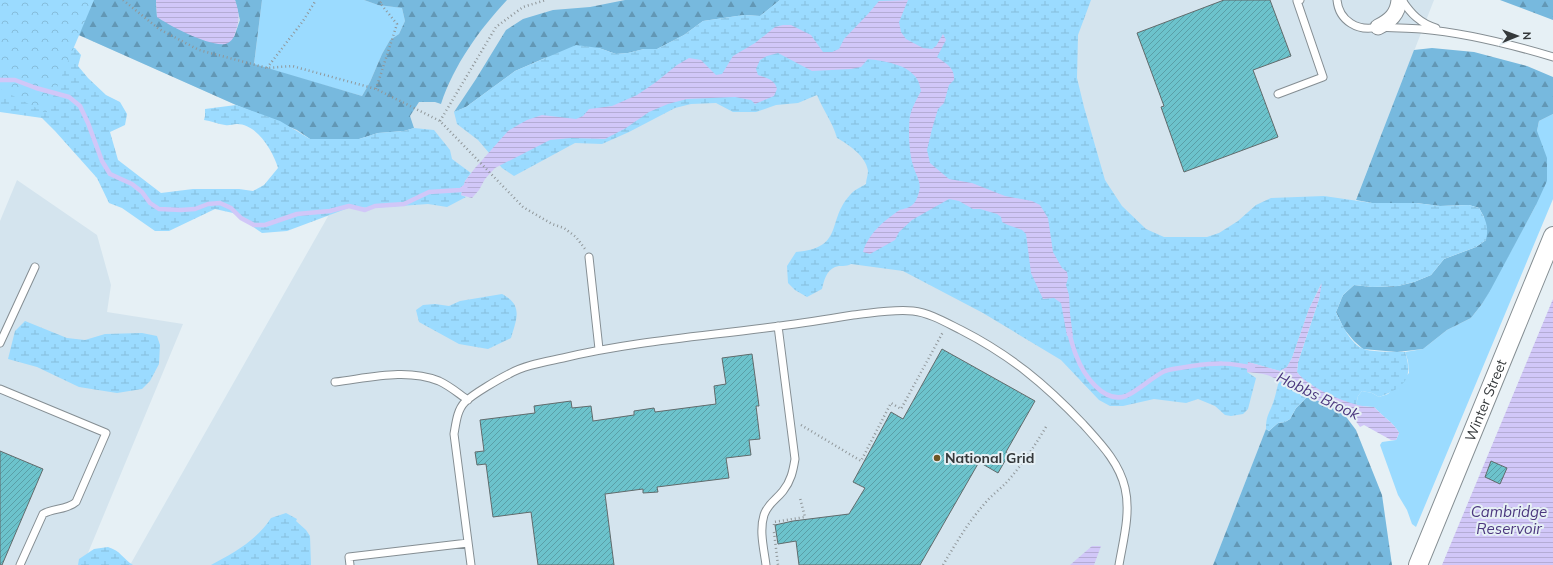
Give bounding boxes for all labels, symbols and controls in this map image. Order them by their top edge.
north arrow [1497,16,1537,56]
text: N [1520,32,1534,40]
street label: Winter Street [1461,357,1510,444]
water label: Hobbs Brook [1274,367,1364,424]
place label: National Grid [945,449,1034,467]
marker: National Grid [932,453,942,463]
water label: Cambridge Reservoir [1471,502,1547,538]

